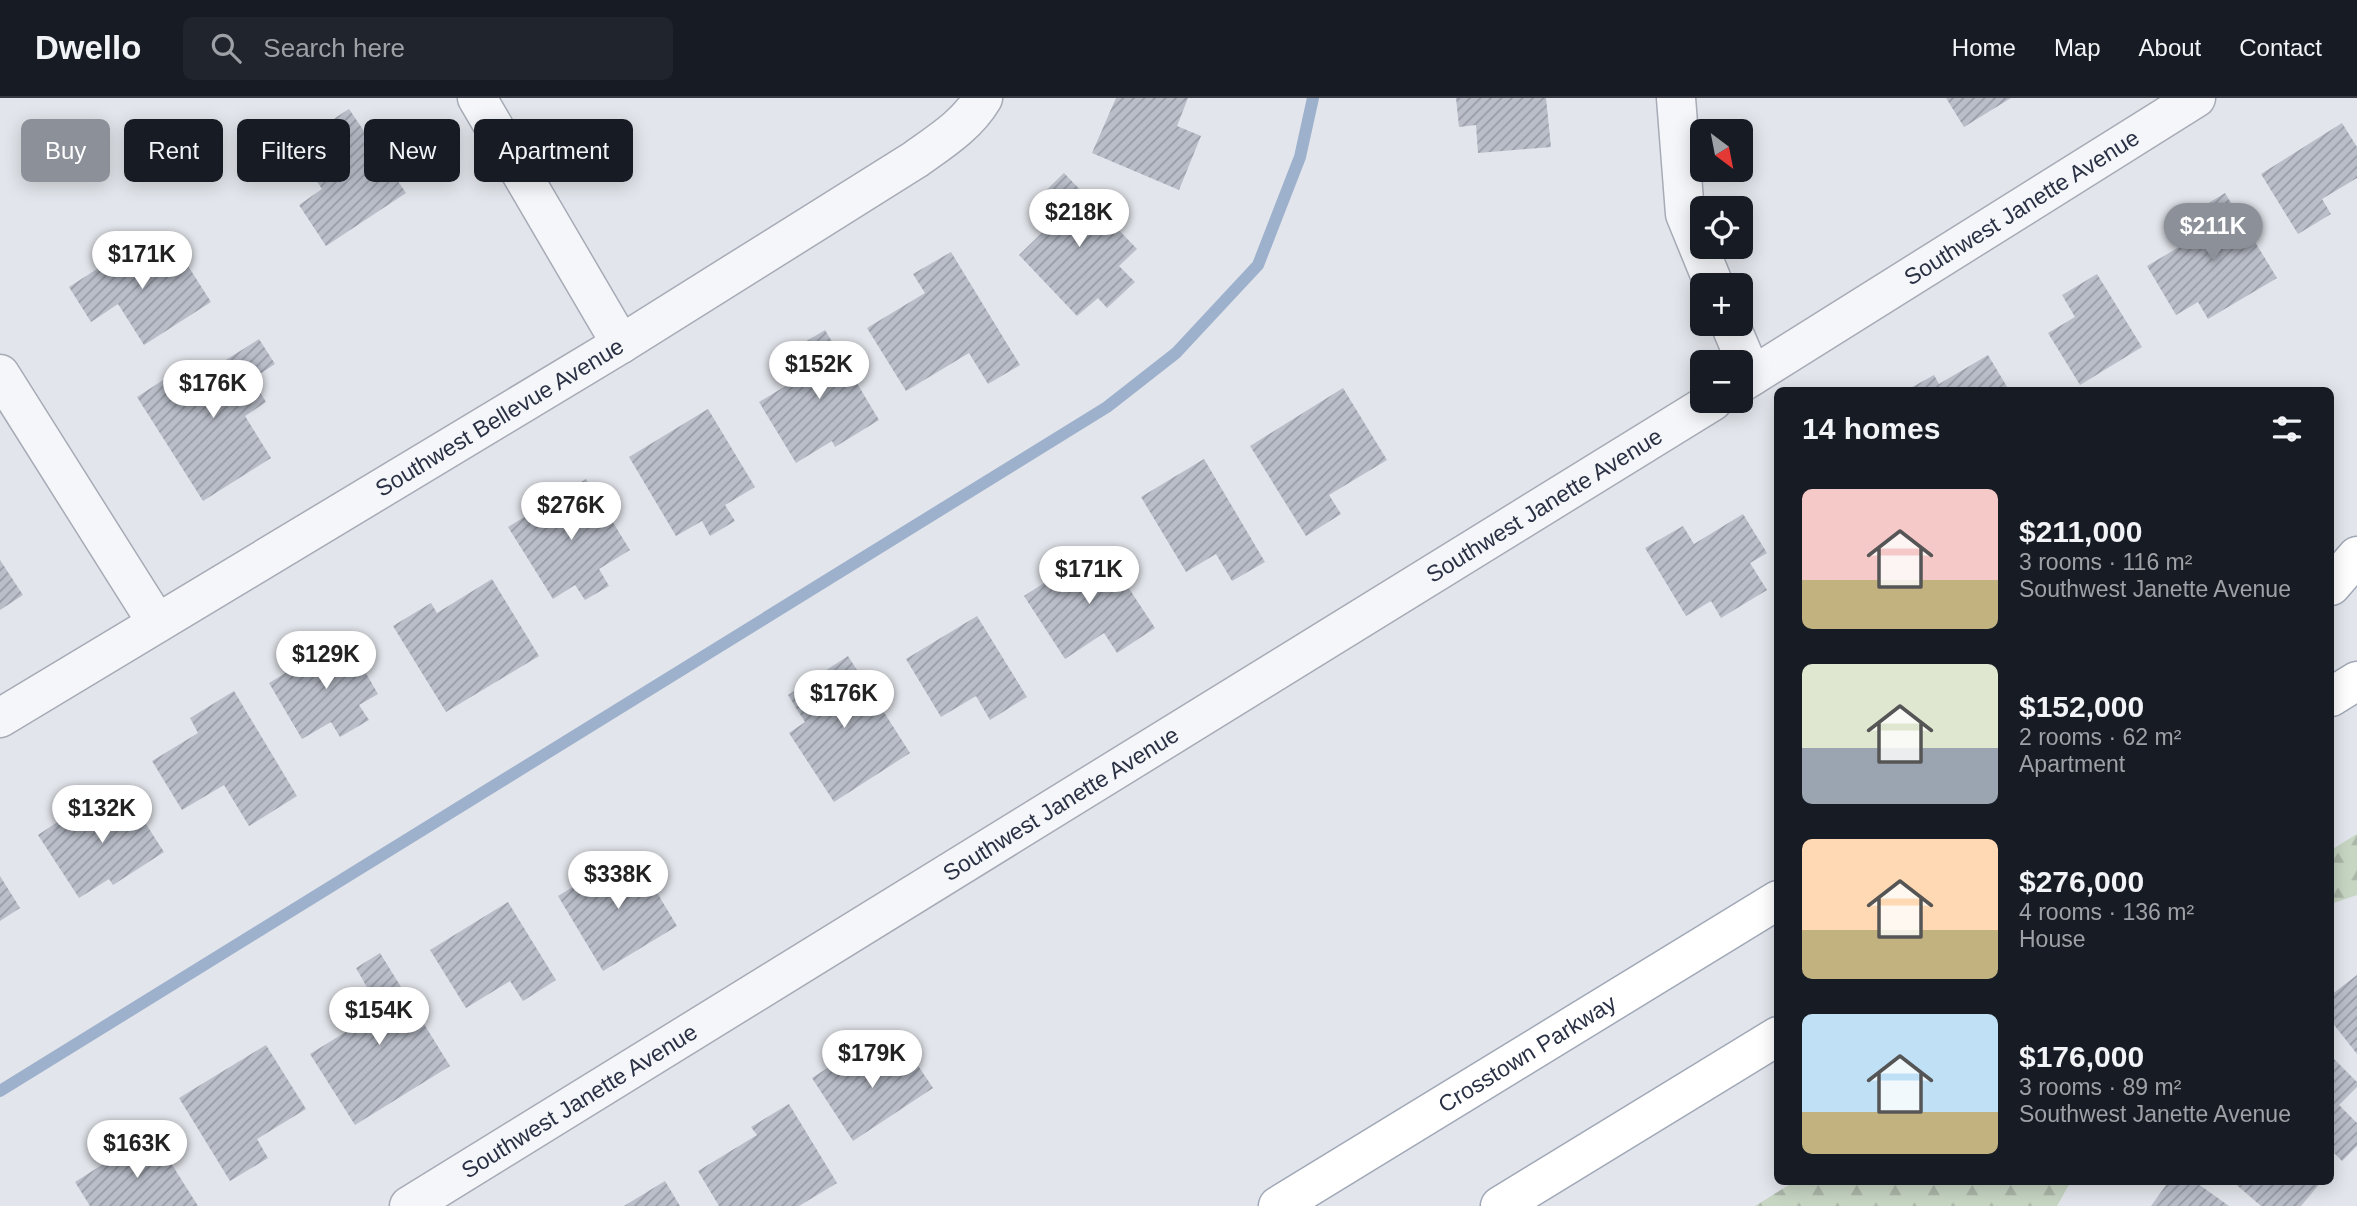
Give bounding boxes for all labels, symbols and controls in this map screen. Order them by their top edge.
search box [183,17,673,80]
text: Dwello [35,29,141,66]
icon: search [207,29,245,67]
text: Search here [263,33,405,63]
text: Home [1952,34,2016,61]
text: Map [2054,34,2101,61]
text: About [2139,34,2201,61]
text: Contact [2239,34,2322,61]
chip: Buy [21,119,110,182]
chip: Rent [124,119,223,182]
chip: Filters [237,119,350,182]
chip: New [364,119,460,182]
chip: Apartment [474,119,633,182]
north arrow [1690,119,1754,182]
map controls [1690,119,1753,413]
street label: Southwest Janette Avenue [1899,124,2144,291]
pin: $218K [1030,190,1128,249]
button: locate [1690,196,1753,259]
text: $218K [1045,199,1113,225]
pin: $211K [2164,204,2262,263]
text: $211K [2180,213,2246,239]
pin: $171K [93,232,191,291]
text: $171K [108,241,176,267]
button: + [1690,273,1753,336]
street label: Southwest Bellevue Avenue [371,333,628,502]
pin: $152K [770,342,868,401]
button: − [1690,350,1753,413]
text: $152K [785,351,853,377]
pin: $176K [164,360,262,420]
text: $176K [179,370,247,396]
icon: filters [2268,410,2306,448]
text: 14 homes [1802,412,1940,445]
street label: Southwest Janette Avenue [1422,423,1667,588]
pin: $276K [522,482,620,542]
text: $276K [537,492,605,518]
text: $211,000 [2019,515,2142,548]
icon: home [1858,517,1942,601]
pin: $171K [1040,546,1138,606]
text: 3 rooms · 116 m² [2019,549,2192,575]
text: $171K [1055,556,1123,582]
text: Southwest Janette Avenue [2019,576,2291,602]
pin: $129K [277,632,375,691]
text: $129K [292,641,360,667]
pin: $176K [795,670,893,730]
text: $176K [810,680,878,706]
text: $152,000 [2019,690,2144,723]
icon: home [1858,692,1942,776]
street label: Southwest Janette Avenue [938,721,1183,886]
text: 2 rooms · 62 m² [2019,724,2181,750]
text: Apartment [2019,751,2125,777]
pin: $132K [53,786,151,845]
text: $132K [68,795,136,821]
pin: $338K [569,852,667,911]
text: $338K [584,861,652,887]
text: $276,000 [2019,865,2144,898]
icon: home [1858,867,1942,951]
text: 4 rooms · 136 m² [2019,899,2194,925]
text: House [2019,926,2085,952]
pin: $154K [330,988,428,1047]
street label: Crosstown Parkway [1434,989,1621,1118]
text: $154K [345,997,413,1023]
street label: Southwest Janette Avenue [457,1018,702,1183]
pin: $179K [823,1030,921,1090]
text: $179K [838,1040,906,1066]
text: $176,000 [2019,1040,2144,1073]
icon: home [1858,1042,1942,1126]
text: 3 rooms · 89 m² [2019,1074,2181,1100]
text: Southwest Janette Avenue [2019,1101,2291,1127]
pin: $163K [88,1121,186,1180]
text: $163K [103,1130,171,1156]

